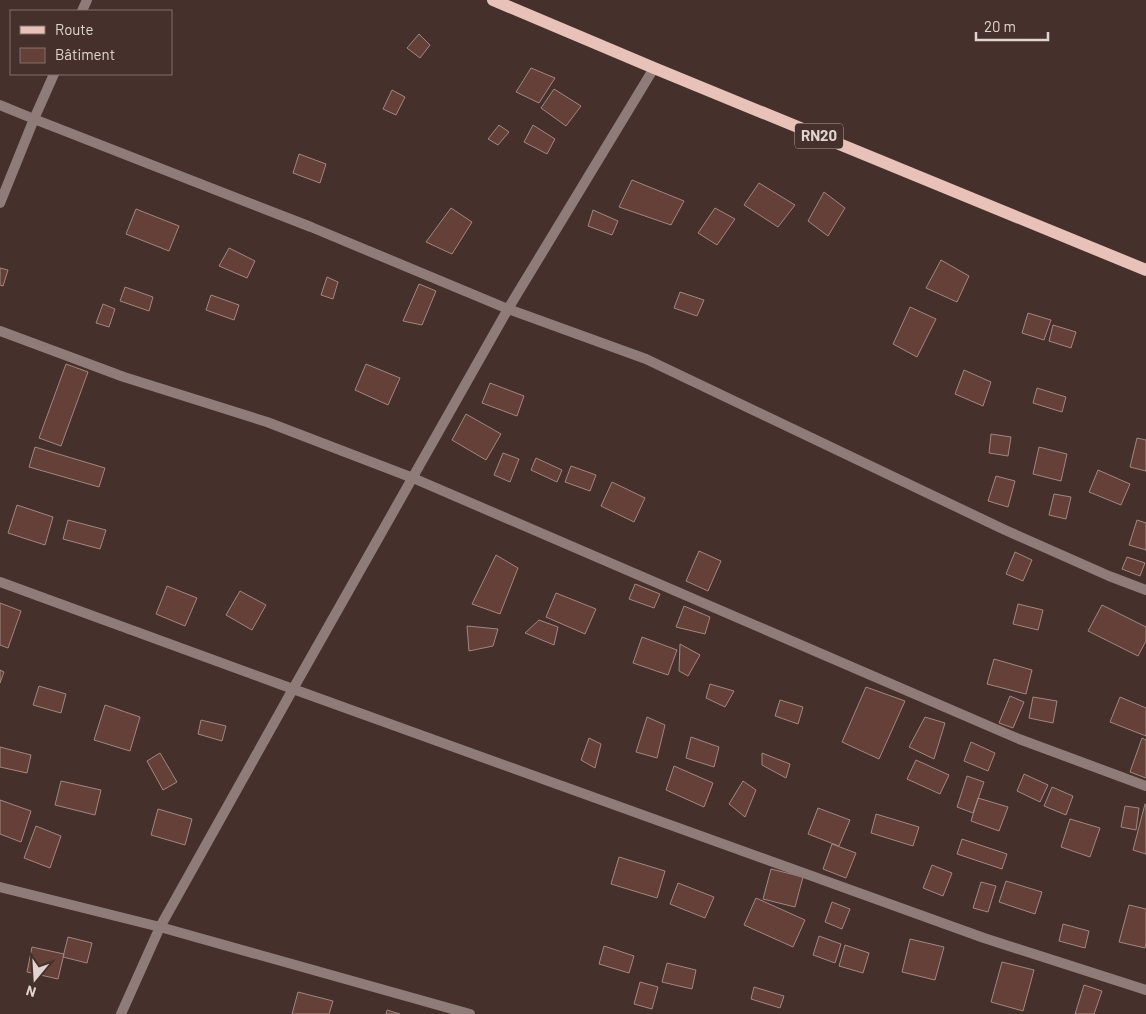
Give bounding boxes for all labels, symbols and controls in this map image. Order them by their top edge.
legend [10,10,172,75]
scale bar [976,10,1048,42]
text: 20 m [984,17,1016,35]
text: Route [55,20,94,38]
text: Bâtiment [55,45,115,63]
road number: RN20 [795,124,843,148]
north arrow [10,954,60,1004]
text: N [24,982,38,1001]

